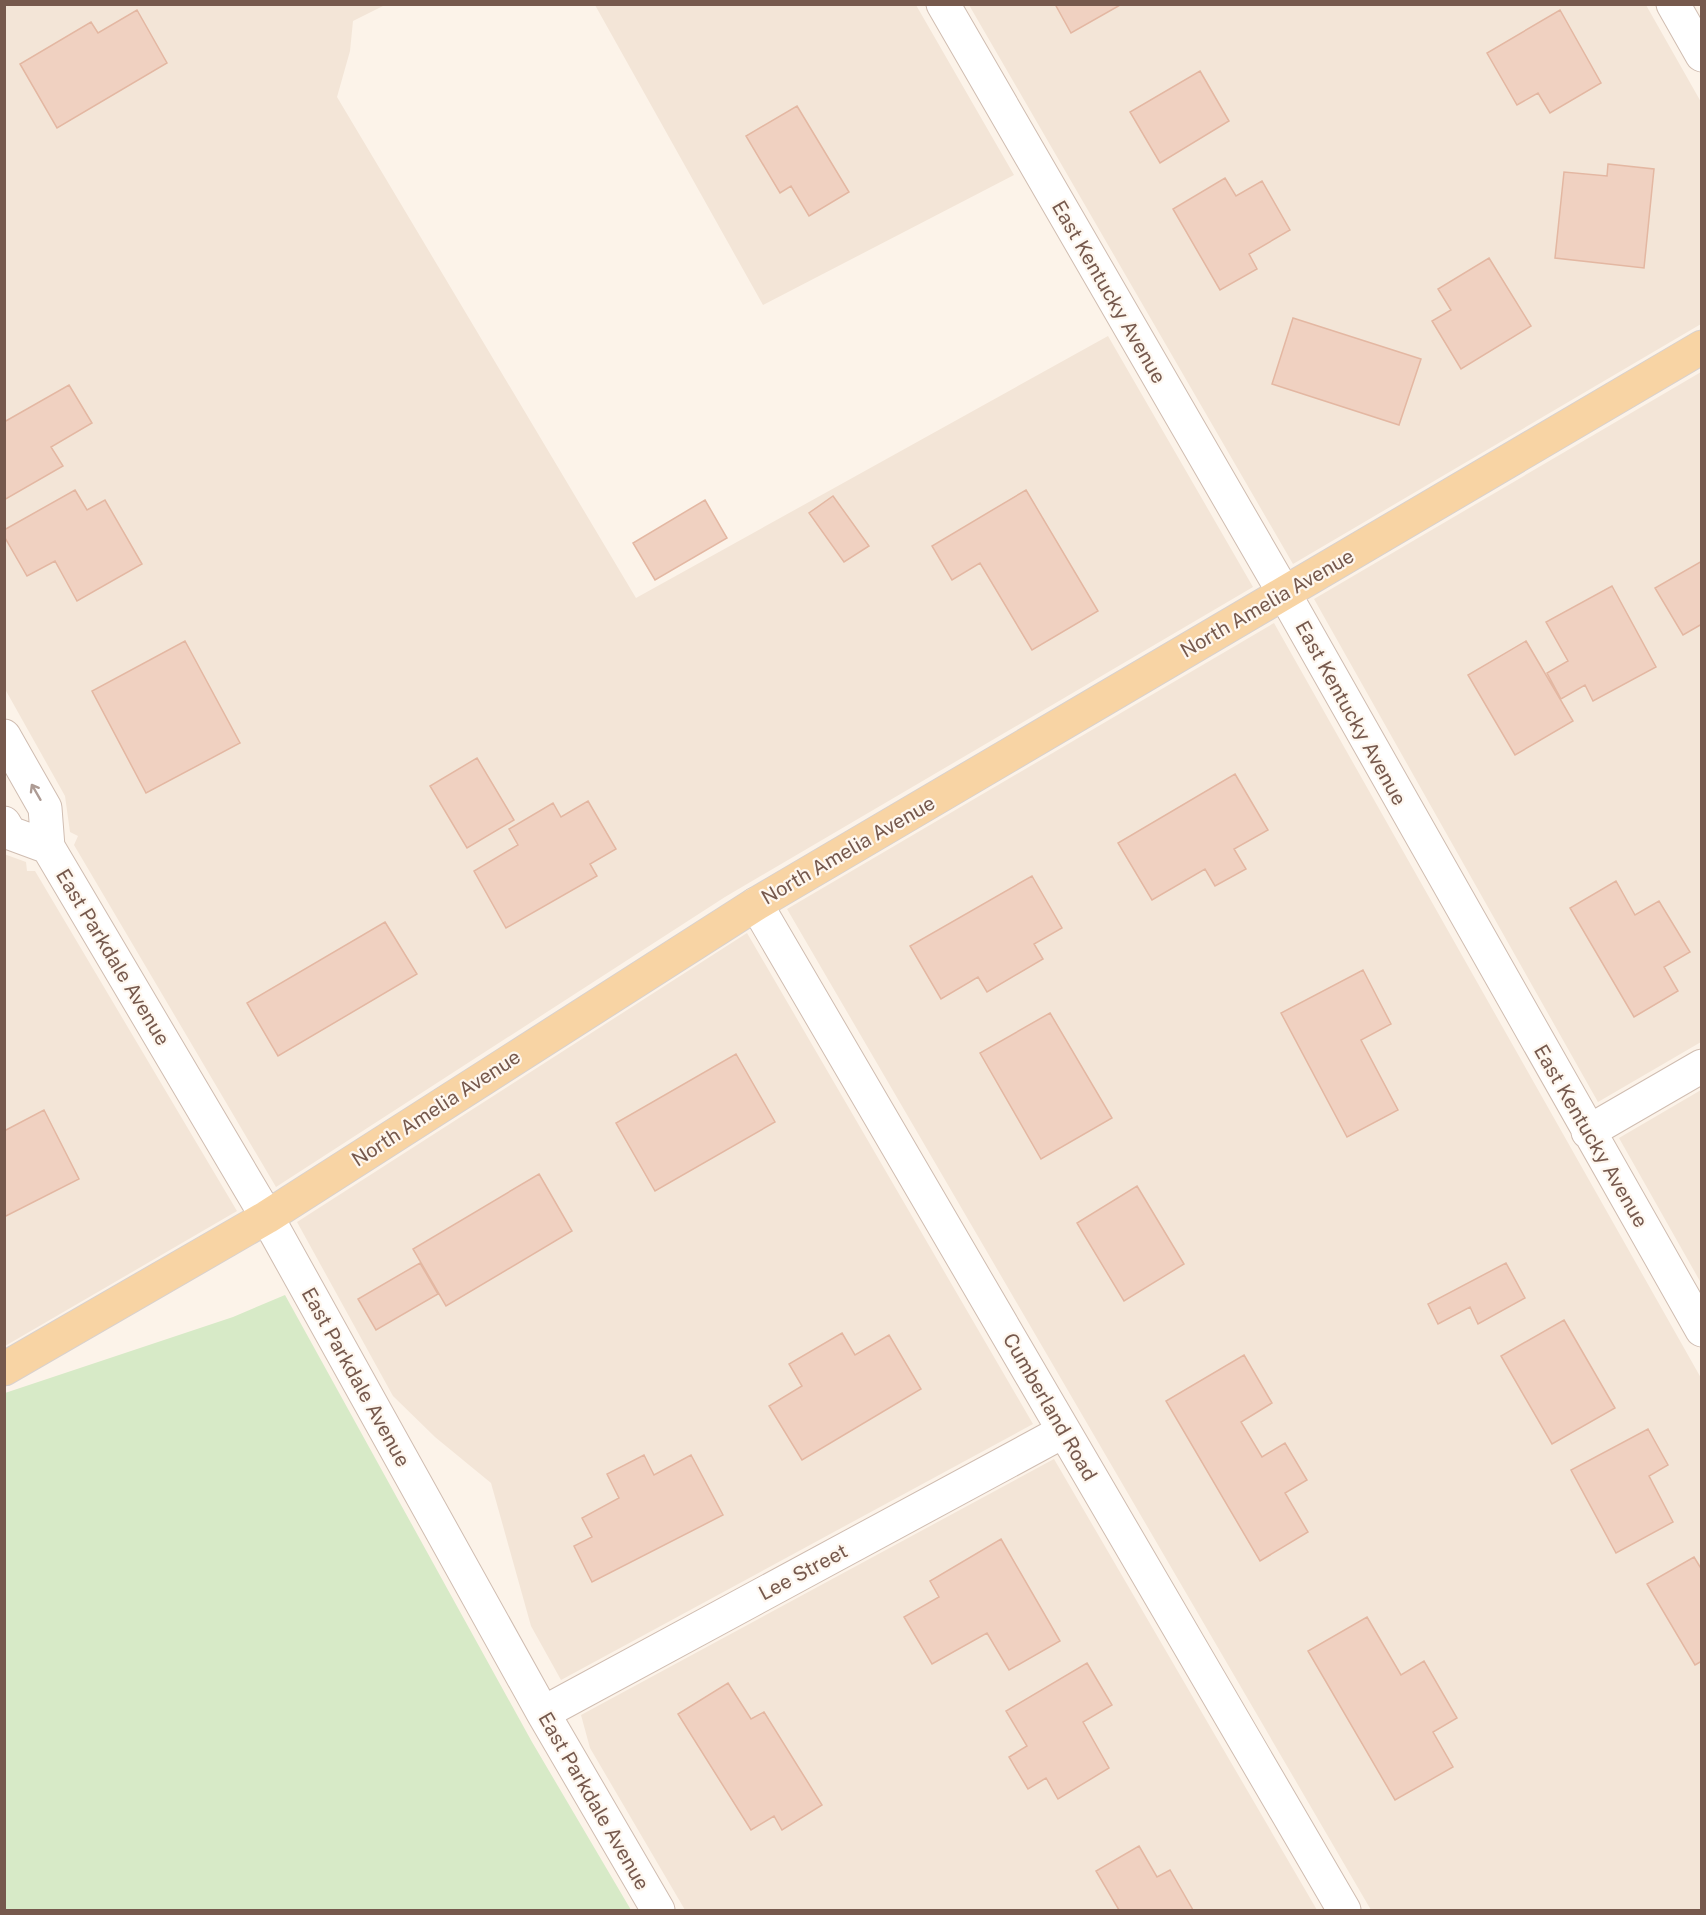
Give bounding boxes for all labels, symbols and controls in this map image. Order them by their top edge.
street label: East Kentucky Avenue [1047,196,1171,388]
street label: North Amelia Avenue [1176,544,1358,662]
street label: East Kentucky Avenue [1290,617,1412,809]
one-way arrow [30,783,41,801]
street label: North Amelia Avenue [757,791,939,909]
street label: East Parkdale Avenue [51,865,175,1049]
street label: East Kentucky Avenue [1529,1040,1653,1232]
street label: North Amelia Avenue [347,1044,525,1172]
street label: East Parkdale Avenue [297,1283,415,1471]
street label: Cumberland Road [998,1329,1102,1485]
street label: Lee Street [755,1539,851,1605]
street label: East Parkdale Avenue [533,1708,655,1894]

